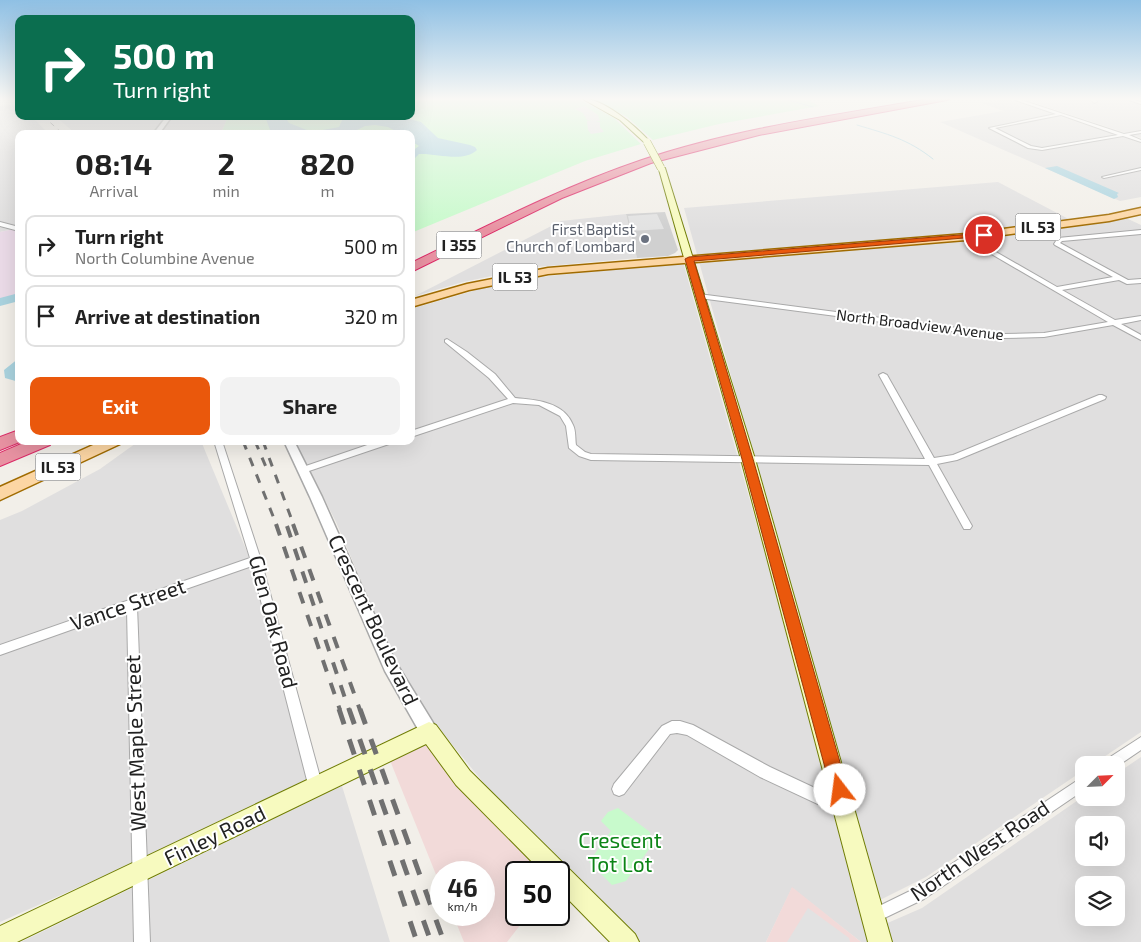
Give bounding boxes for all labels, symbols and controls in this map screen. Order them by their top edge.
text: 500 m [113,34,215,76]
icon: right [30,35,95,100]
text: Turn right [113,76,211,102]
text: 08:14 [75,145,152,181]
text: 2 [217,145,235,181]
text: 820 [300,145,355,181]
text: Arrival [89,181,138,200]
text: min [213,181,240,200]
text: m [320,181,334,200]
road number: IL 53 [1016,213,1060,240]
pin [963,214,1005,256]
place label: First Baptist Church of Lombard [506,220,635,255]
icon: arrive [970,221,998,249]
text: Turn right [75,225,163,248]
icon: right [32,232,60,260]
road number: I 355 [436,232,482,258]
marker: First Baptist Church of Lombard [639,233,651,245]
text: 500 m [344,235,398,258]
text: North Columbine Avenue [75,248,255,267]
road number: IL 53 [492,264,538,290]
icon: arrive [32,302,60,330]
text: Arrive at destination [75,305,260,328]
text: 320 m [344,305,398,328]
street label: North Broadview Avenue [835,305,1005,343]
button: Exit [30,377,210,435]
button: Share [220,377,400,435]
road number: IL 53 [36,454,80,481]
street label: Crescent Boulevard [324,530,425,709]
street label: Glen Oak Road [245,552,304,691]
street label: Vance Street [67,572,188,635]
street label: West Maple Street [119,654,150,832]
north arrow [1075,756,1125,806]
map controls [1075,756,1125,926]
position arrow [813,763,865,815]
street label: North West Road [905,794,1053,905]
street label: Finley Road [159,799,269,870]
button: sound [1075,816,1125,866]
park label: Crescent Tot Lot [578,827,662,876]
speed limit sign: 50 [505,861,570,926]
text: 46 [447,872,478,902]
button: layers [1075,876,1125,926]
text: km/h [448,899,477,913]

